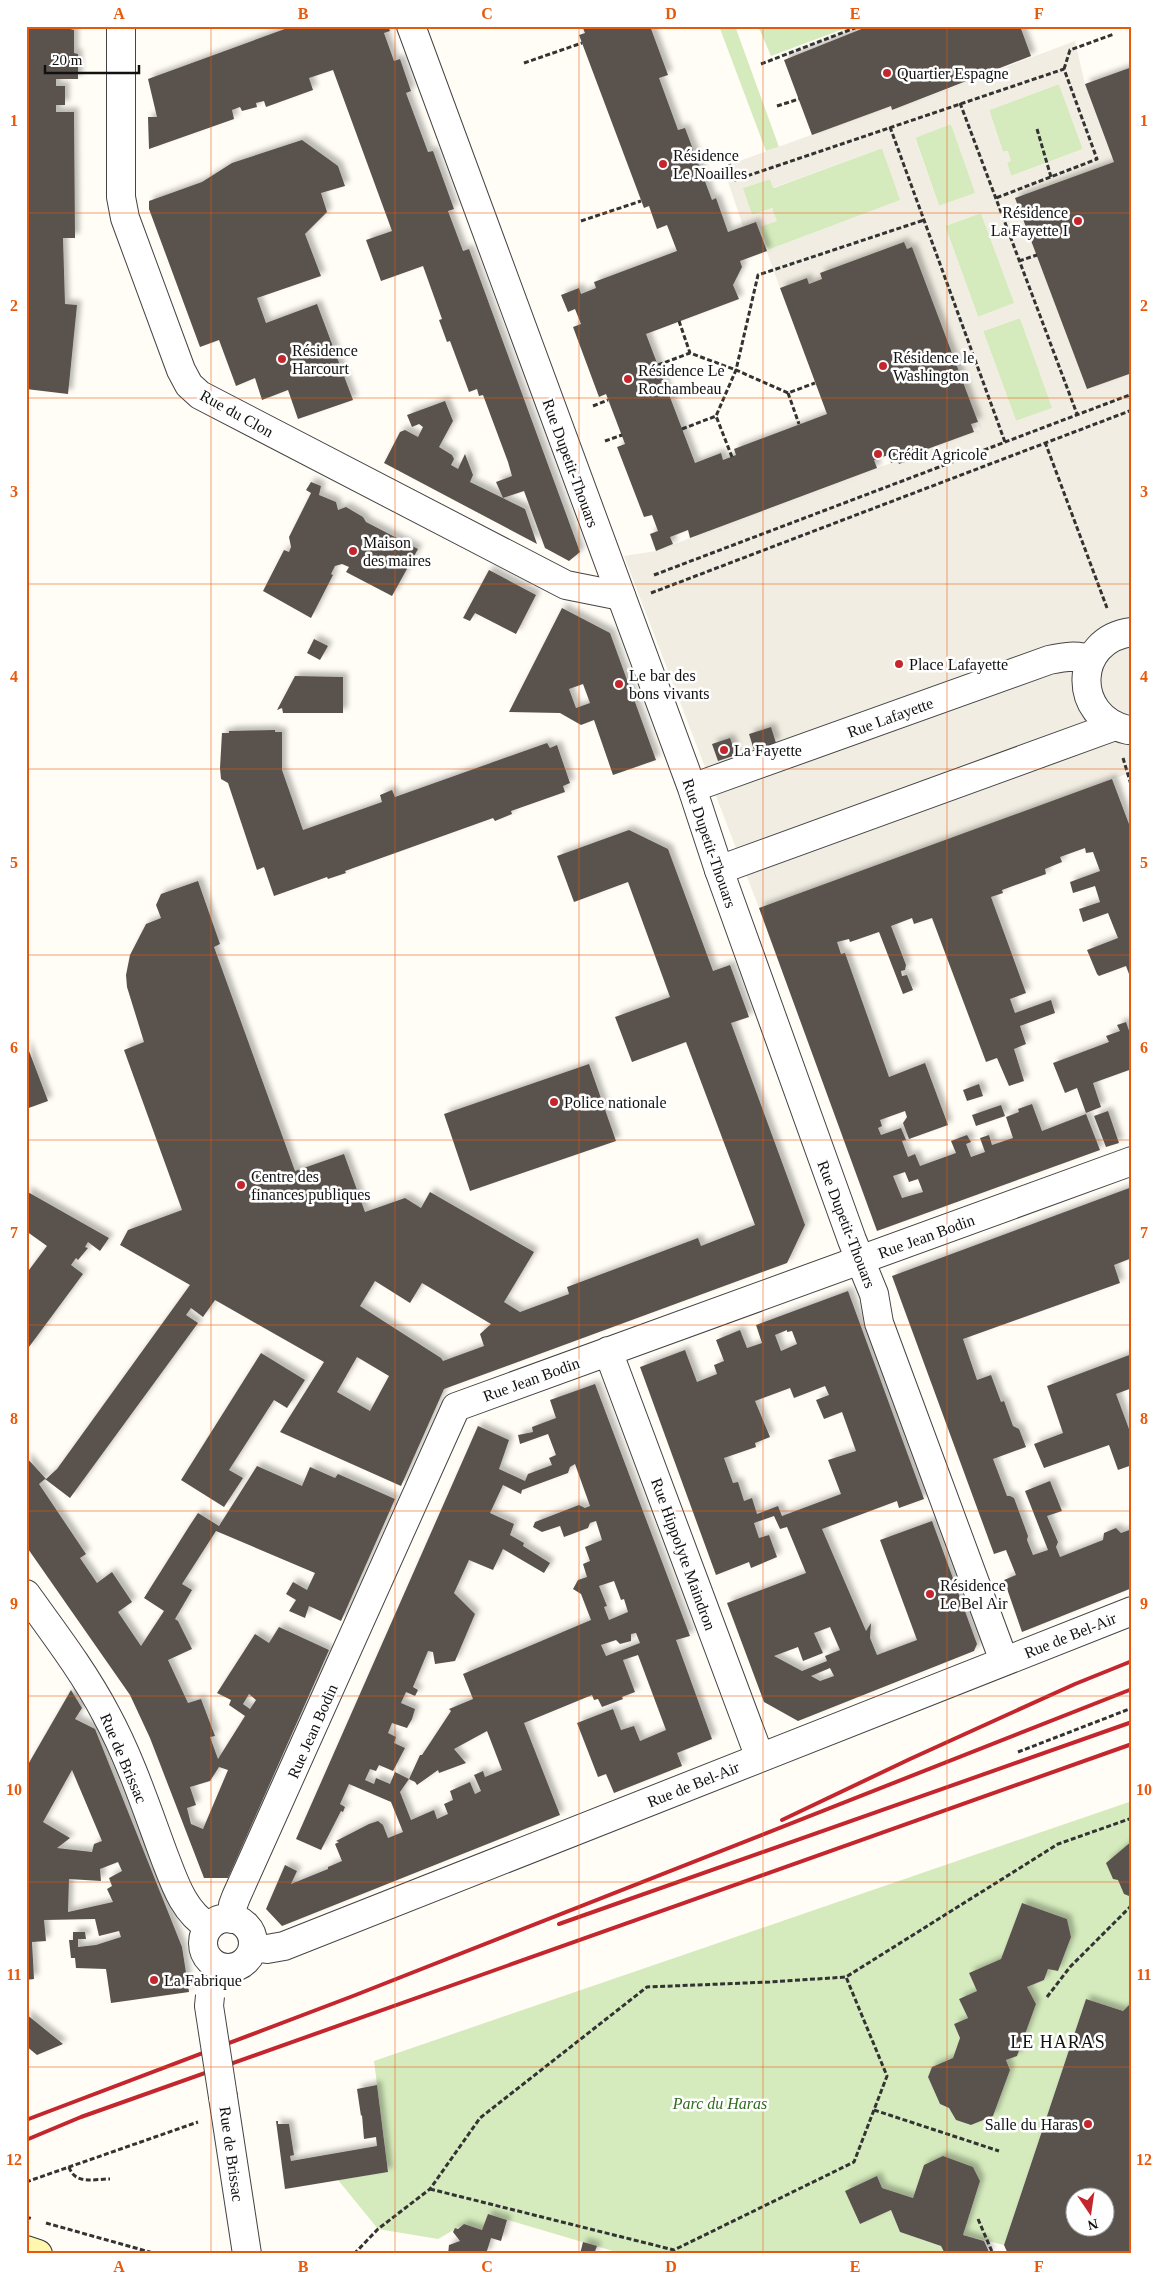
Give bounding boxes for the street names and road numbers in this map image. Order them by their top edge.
street label: Rue du Clon [197,386,276,440]
street label: Rue Dupetit-Thouars [538,397,602,530]
street label: Rue Lafayette [845,694,936,742]
street label: Rue Dupetit-Thouars [678,776,740,910]
street label: Rue Dupetit-Thouars [813,1158,879,1291]
street label: Rue Jean Bodin [876,1211,977,1262]
street label: Rue Jean Bodin [481,1354,582,1405]
street label: Rue Hippolyte Maindron [647,1476,719,1633]
street label: Rue de Bel-Air [1022,1609,1119,1662]
street label: Rue Jean Bodin [284,1681,341,1781]
street label: Rue de Brissac [97,1711,150,1806]
street label: Rue de Bel-Air [645,1758,742,1811]
street label: Rue de Brissac [216,2105,247,2203]

